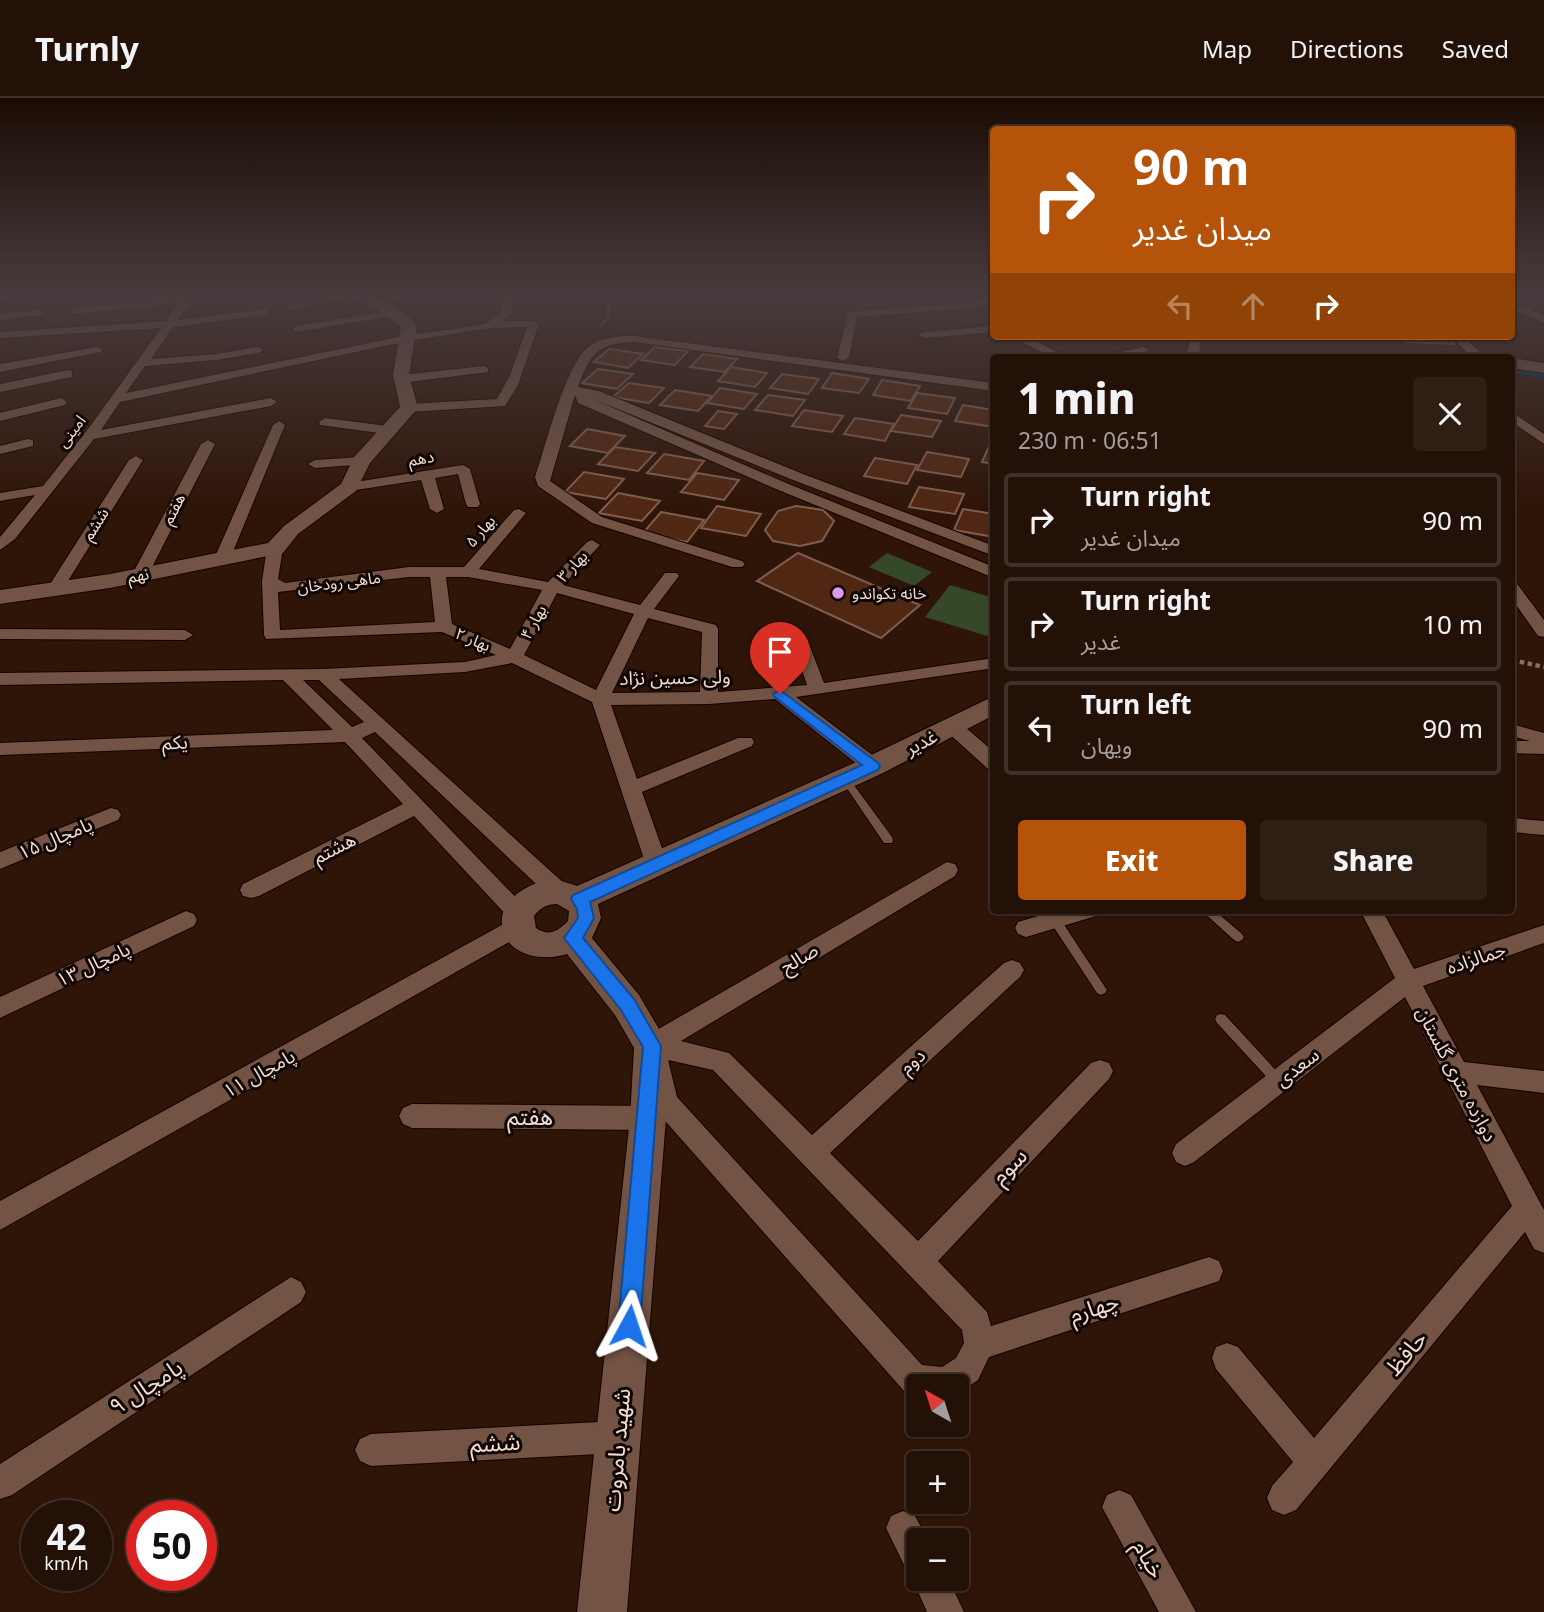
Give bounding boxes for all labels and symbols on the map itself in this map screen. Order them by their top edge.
street label: امینی [51,410,91,452]
street label: دهم [407,445,436,473]
street label: هفتم [156,490,192,529]
street label: ششم [76,503,115,546]
street label: بهار ۵ [460,510,500,552]
street label: بهار ۳ [552,545,592,587]
street label: نهم [125,562,151,590]
street label: ماهی رودخان [296,566,382,598]
place label: خانه تکواندو [852,582,927,604]
marker: خانه تکواندو [830,585,846,601]
street label: بهار ۴ [515,601,551,643]
street label: بهار ۲ [452,622,494,656]
pin [750,622,810,694]
street label: ولی حسین نژاد [619,663,731,691]
street label: غدیر [900,723,942,761]
street label: یکم [162,729,189,757]
street label: پامچال ۱۵ [14,811,96,865]
street label: هشتم [308,826,361,872]
street label: پامچال ۱۳ [52,936,134,993]
street label: جمالزاده [1443,936,1509,980]
street label: صالح [775,937,824,981]
street label: دوازده متری گلستان [1410,1002,1504,1146]
street label: دوم [893,1042,932,1081]
street label: سعدی [1270,1042,1324,1092]
street label: پامچال ۱۱ [218,1043,300,1104]
street label: هفتم [507,1100,553,1134]
street label: سوم [983,1140,1036,1193]
street label: چهارم [1065,1284,1124,1333]
position arrow [592,1289,666,1363]
street label: حافظ [1377,1323,1433,1382]
street label: پامچال ۹ [102,1350,189,1422]
north arrow [906,1374,970,1437]
street label: شهید بامروت [595,1387,637,1513]
street label: ششم [469,1425,521,1461]
speed limit sign: 50 [126,1500,217,1591]
street label: خیام [1123,1533,1174,1585]

